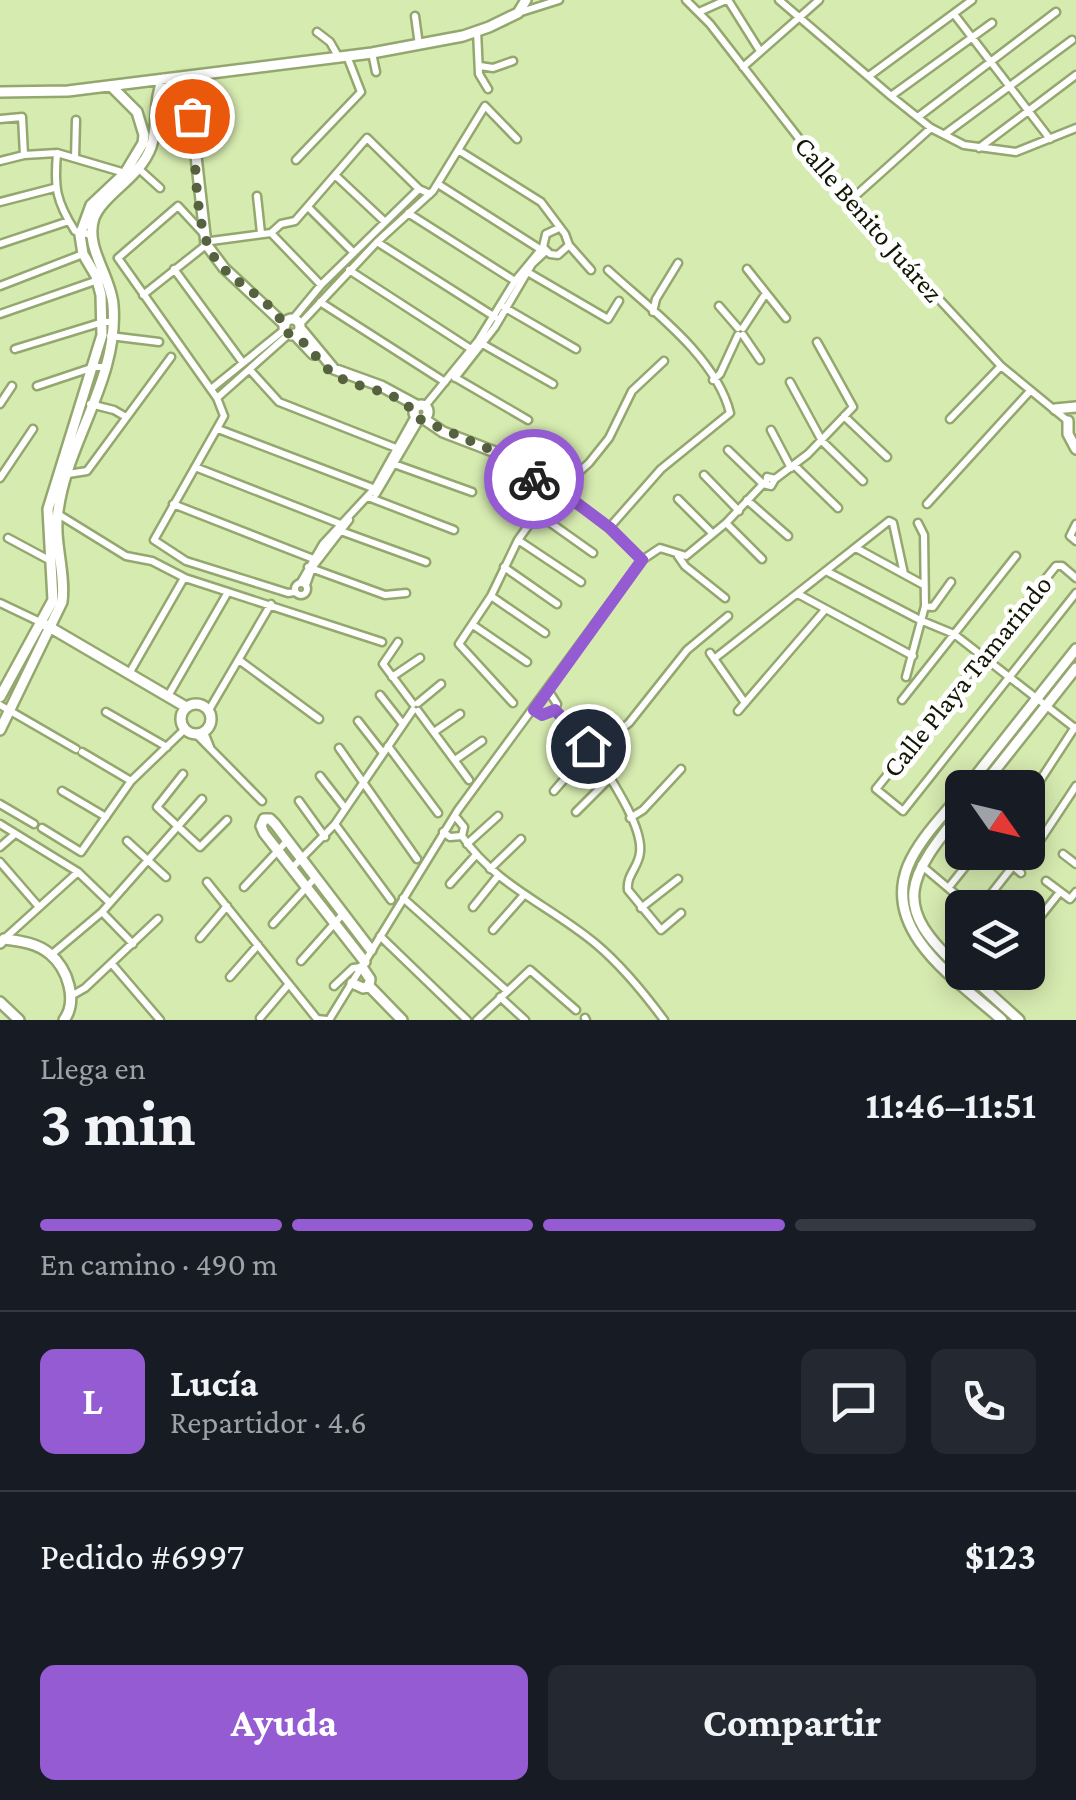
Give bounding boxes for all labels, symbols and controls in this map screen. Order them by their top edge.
pin [150,74,235,159]
icon: bag [165,89,220,144]
street label: Calle Benito Juárez [789,130,950,308]
courier [484,429,584,529]
icon: bike [507,452,562,507]
street label: Calle Playa Tamarindo [876,569,1058,783]
pin [546,704,631,789]
icon: home [561,719,616,774]
north arrow [945,770,1045,870]
map controls [945,770,1045,990]
button: layers [945,890,1045,990]
text: Llega en [40,1050,146,1086]
text: 11:46–11:51 [866,1084,1036,1126]
text: 3 min [40,1087,195,1159]
text: En camino · 490 m [40,1246,278,1282]
button: chat [801,1349,906,1454]
button: phone [931,1349,1036,1454]
text: Lucía [170,1362,258,1404]
text: L [82,1380,103,1422]
text: Repartidor · 4.6 [170,1404,367,1440]
text: Pedido #6997 [40,1535,244,1577]
text: $123 [965,1535,1036,1577]
button: Ayuda [40,1665,528,1780]
button: Compartir [548,1665,1036,1780]

